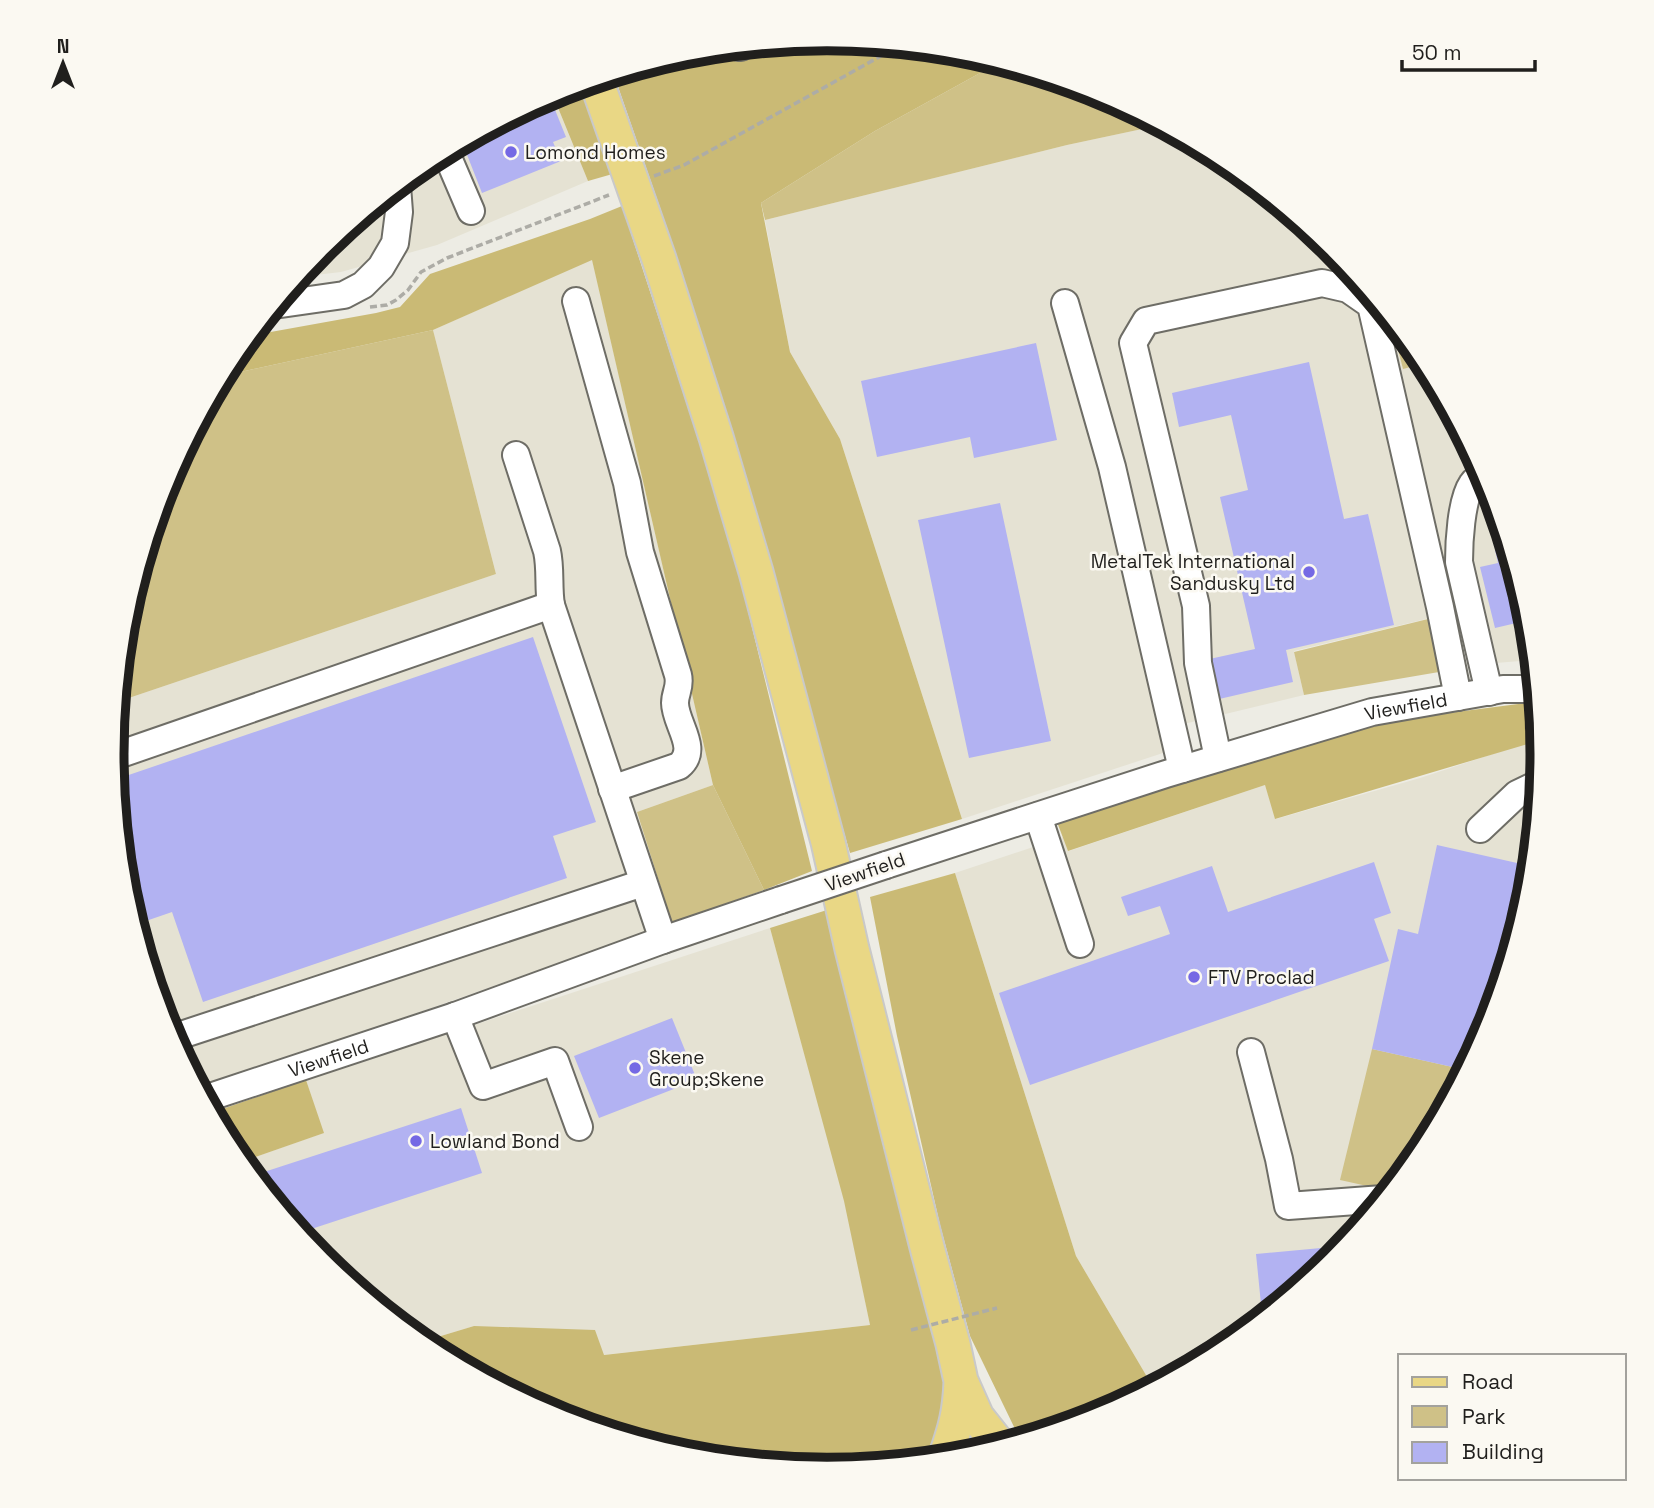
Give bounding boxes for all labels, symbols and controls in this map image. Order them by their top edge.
north arrow [28,28,98,98]
scale bar [1402,28,1535,72]
text: N [57,34,69,59]
text: 50 m [1412,39,1462,66]
place label: Lomond Homes [525,140,666,165]
marker: Lomond Homes [503,144,519,160]
place label: MetalTek International Sandusky Ltd [1091,549,1295,596]
marker: MetalTek International Sandusky Ltd [1301,564,1317,580]
street label: Viewfield [1361,687,1449,726]
street label: Viewfield [821,847,909,897]
place label: FTV Proclad [1208,965,1315,990]
marker: FTV Proclad [1186,969,1202,985]
street label: Viewfield [285,1033,372,1083]
place label: Skene Group;Skene [649,1045,764,1092]
marker: Skene Group;Skene [627,1060,643,1076]
place label: Lowland Bond [430,1129,560,1154]
marker: Lowland Bond [408,1133,424,1149]
legend [1398,1354,1626,1480]
text: Road [1462,1368,1514,1395]
text: Park [1462,1403,1506,1430]
text: Building [1462,1438,1544,1465]

